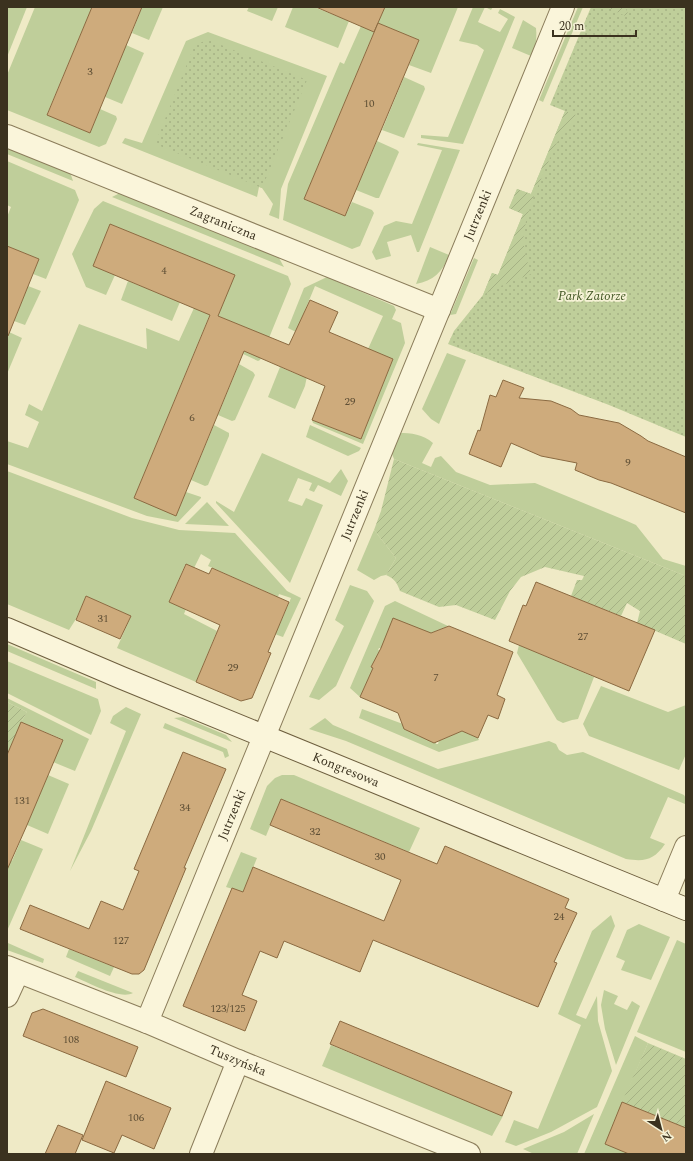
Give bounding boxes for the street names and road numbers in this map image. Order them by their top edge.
street label: Jutrzenki [458,187,497,244]
street label: Zagraniczna [186,200,261,246]
street label: Jutrzenki [335,487,374,543]
street label: Kongresowa [309,747,383,793]
street label: Jutrzenki [213,786,251,843]
street label: Tuszyńska [206,1040,270,1082]

